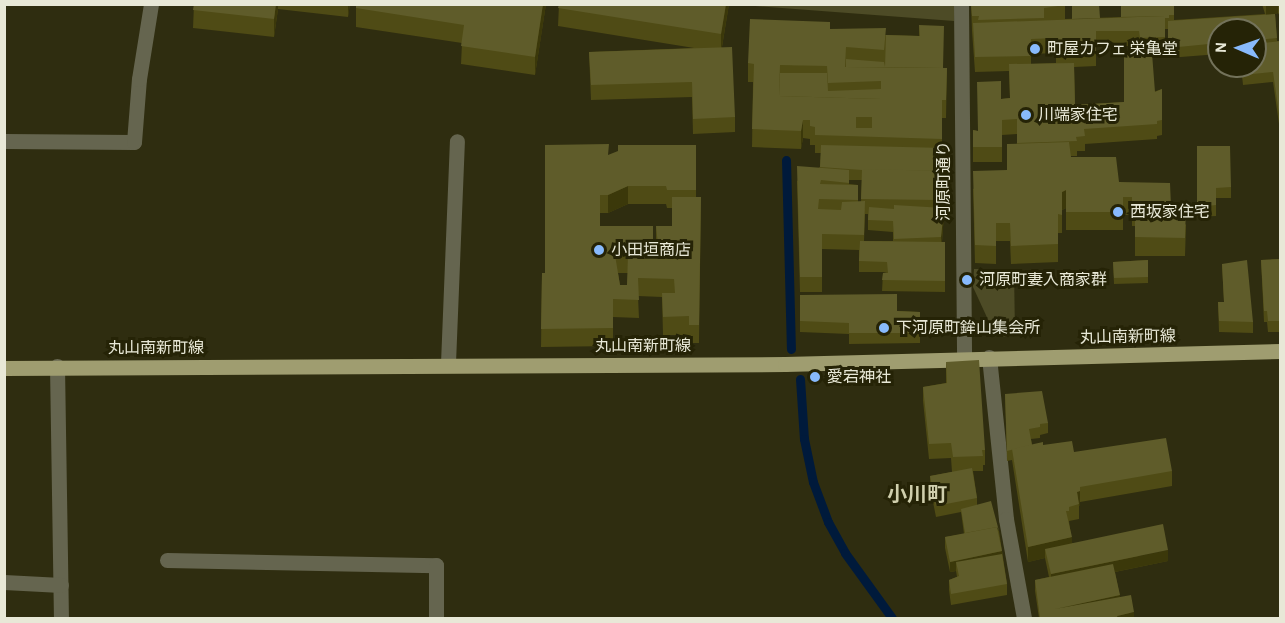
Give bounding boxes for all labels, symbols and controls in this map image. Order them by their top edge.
north arrow [1207,18,1267,78]
place label: 町屋カフェ 栄亀堂 [1047,39,1178,59]
marker: 町屋カフェ 栄亀堂 [1028,42,1042,56]
text: N [1213,42,1229,53]
place label: 川端家住宅 [1038,105,1118,125]
marker: 川端家住宅 [1019,108,1033,122]
street label: 河原町通り [934,141,954,221]
place label: 西坂家住宅 [1130,202,1210,222]
marker: 西坂家住宅 [1111,205,1125,219]
place label: 小田垣商店 [611,240,691,260]
marker: 小田垣商店 [592,243,606,257]
place label: 河原町妻入商家群 [979,270,1107,290]
marker: 河原町妻入商家群 [960,273,974,287]
place label: 下河原町鉾山集会所 [896,318,1040,338]
marker: 下河原町鉾山集会所 [877,321,891,335]
street label: 丸山南新町線 [1080,327,1176,347]
street label: 丸山南新町線 [595,336,691,356]
street label: 丸山南新町線 [108,338,204,358]
place label: 愛宕神社 [827,367,891,387]
marker: 愛宕神社 [808,370,822,384]
district label: 小川町 [887,483,947,507]

